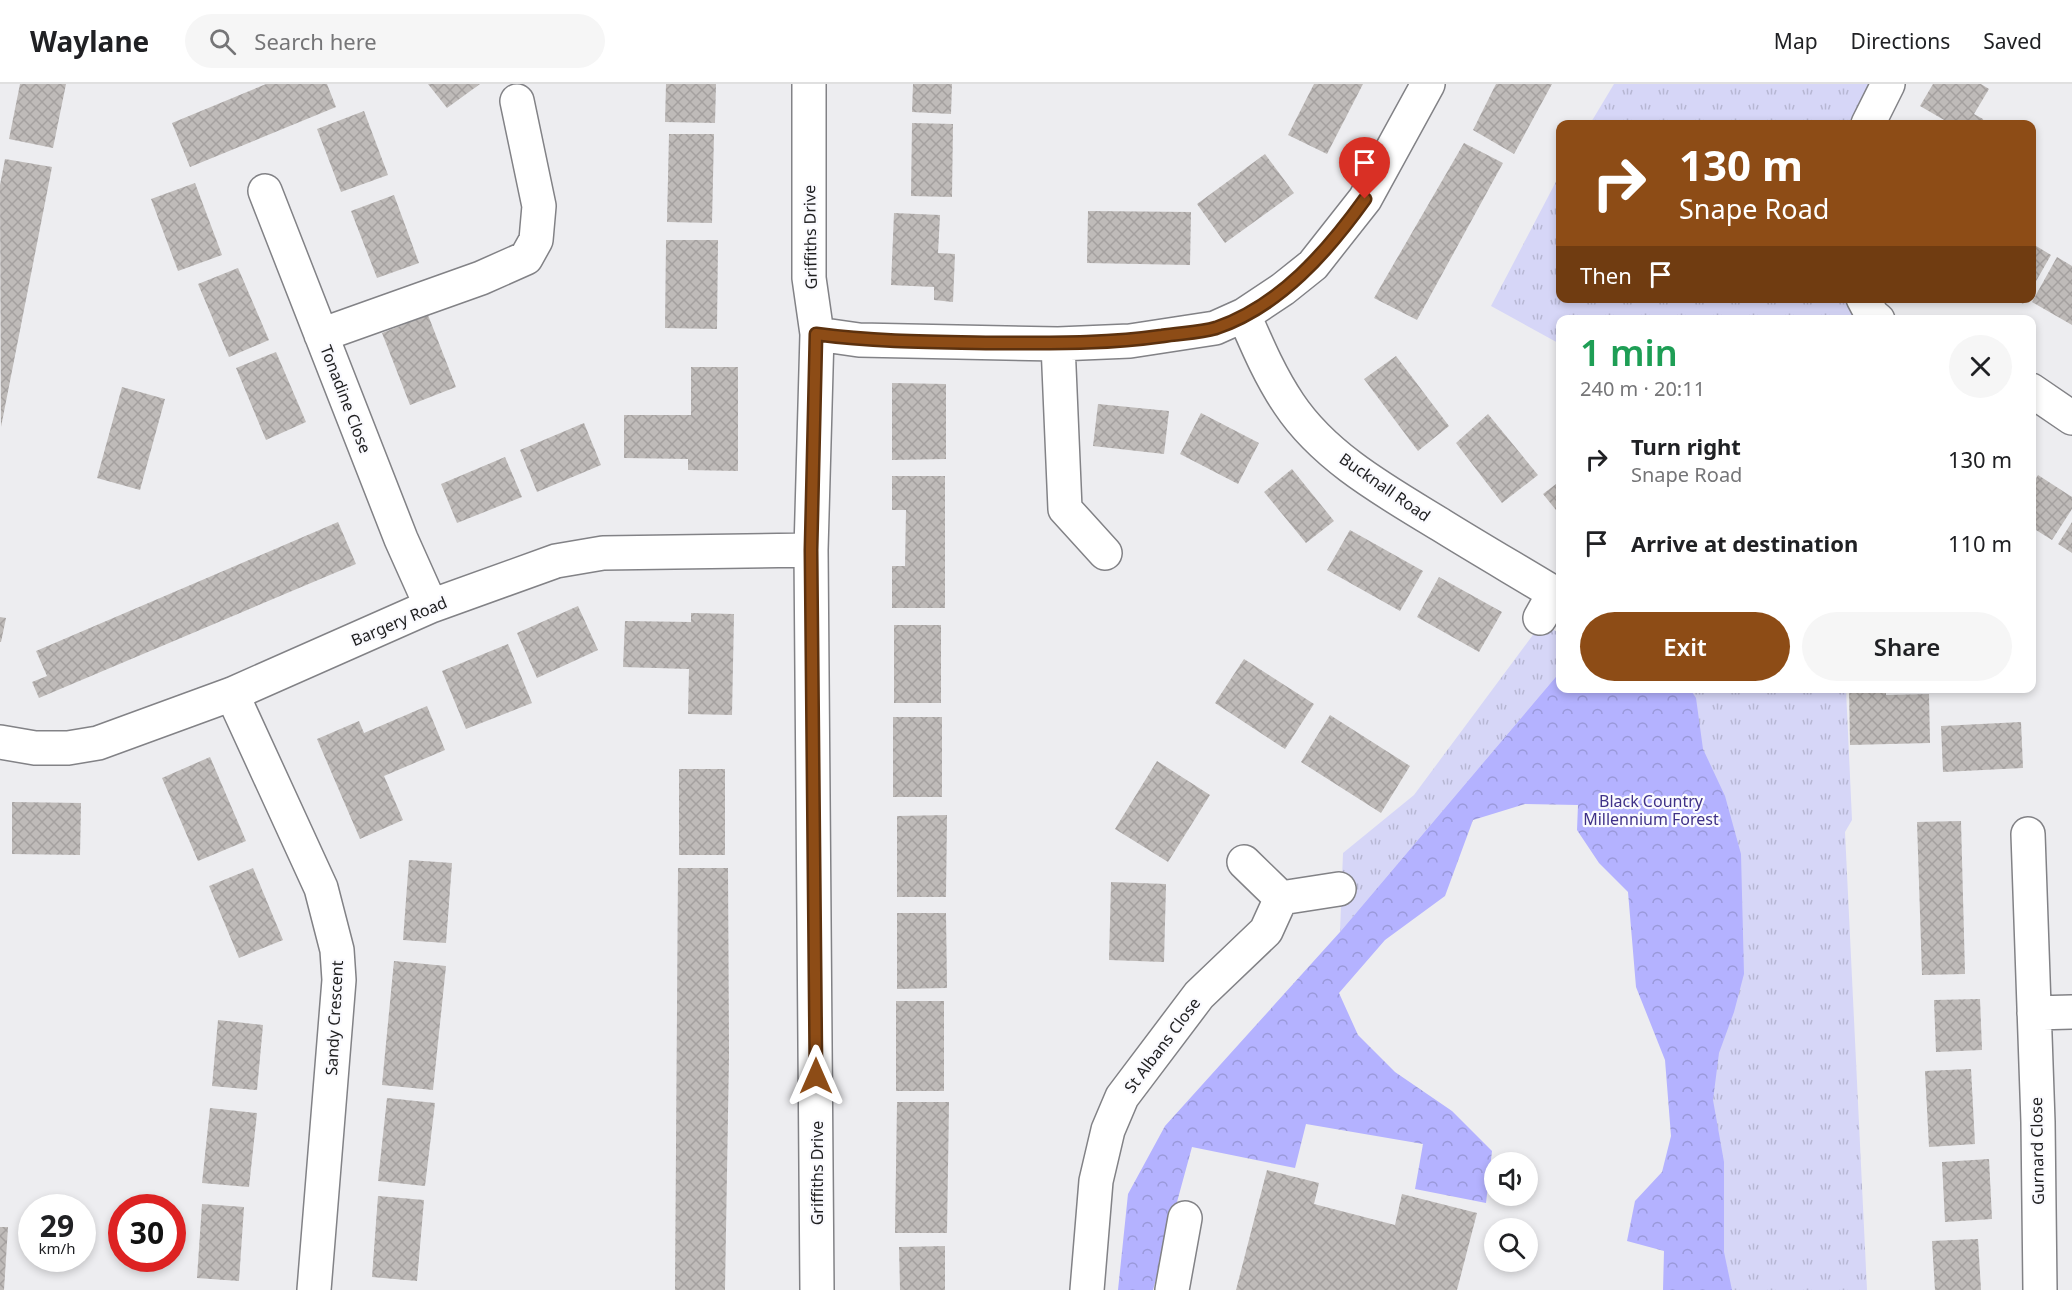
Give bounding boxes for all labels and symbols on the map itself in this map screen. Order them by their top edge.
pin [1339,137,1390,199]
street label: Griffiths Drive [798,185,822,289]
street label: Tonadine Close [315,342,377,456]
street label: Bucknall Road [1335,448,1435,526]
street label: Bargery Road [348,591,450,651]
park label: Black Country Millennium Forest [1583,790,1719,830]
street label: Sandy Crescent [320,960,348,1076]
street label: St Albans Close [1119,993,1205,1097]
position arrow [784,1044,848,1108]
street label: Gurnard Close [2025,1097,2049,1205]
street label: Griffiths Drive [806,1121,828,1225]
speed limit sign: 30 [108,1194,186,1272]

